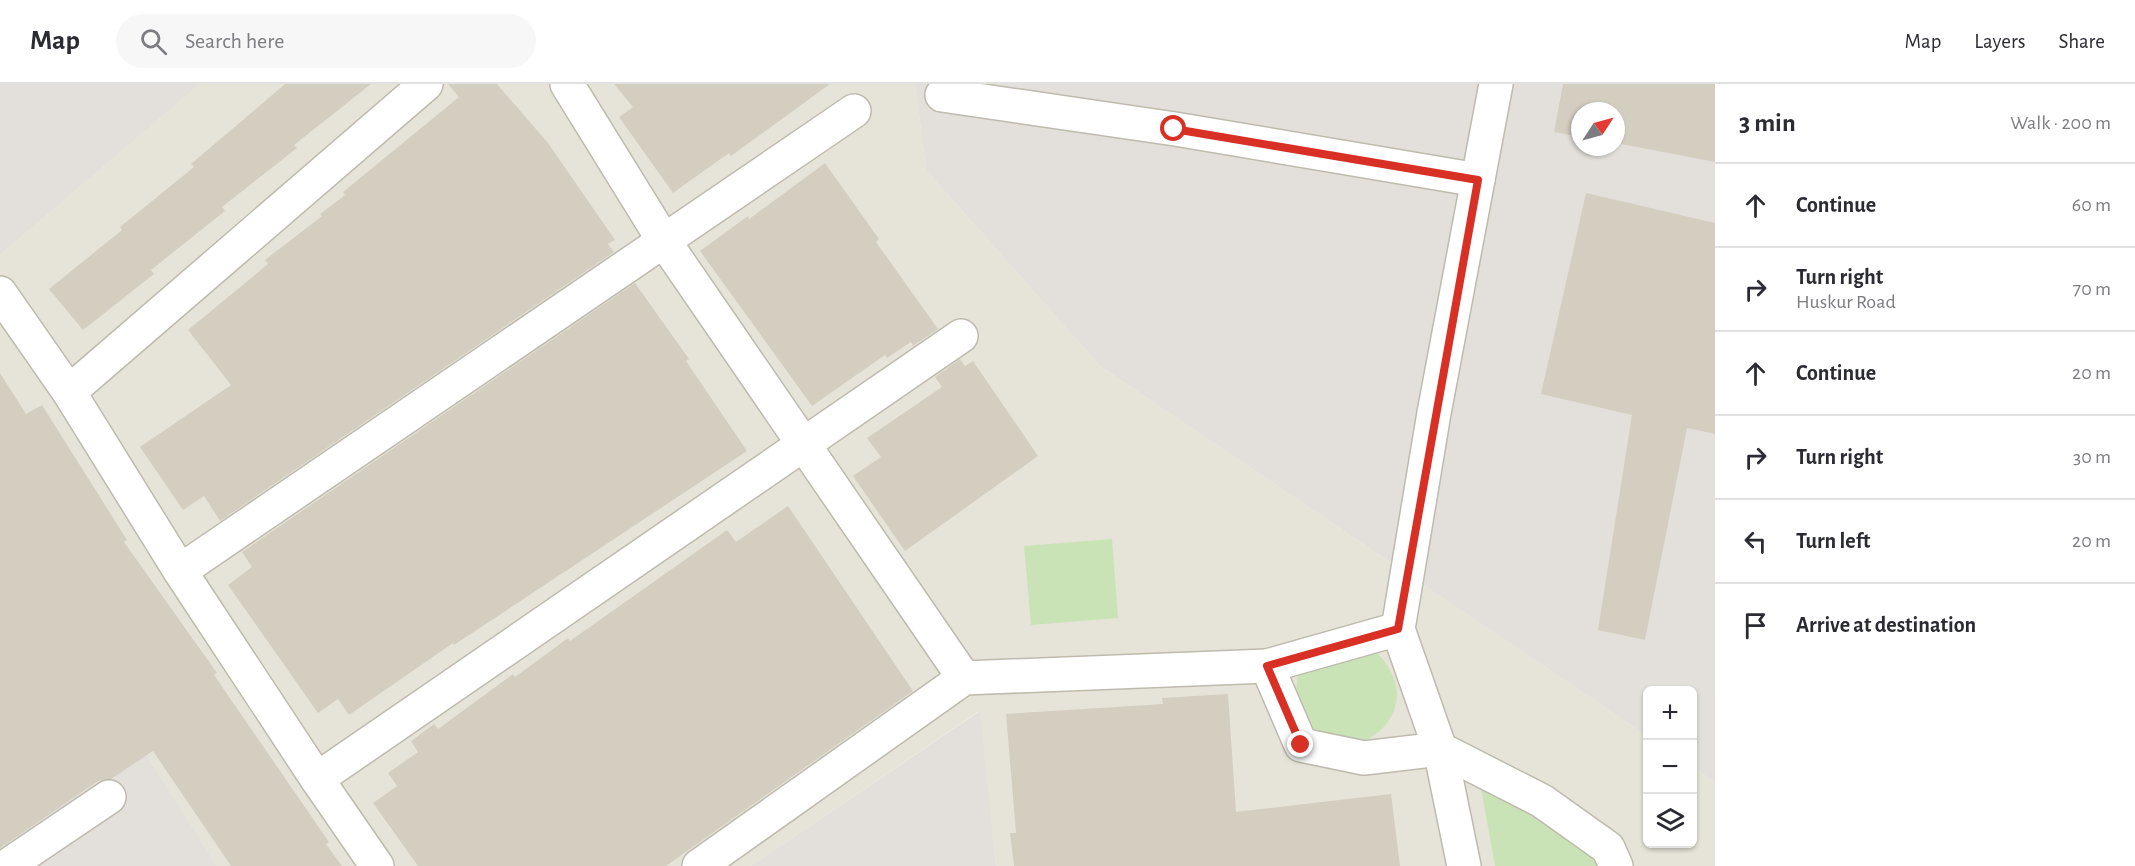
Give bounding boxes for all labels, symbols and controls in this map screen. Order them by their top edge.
search box [116,14,536,68]
icon: search [137,25,170,58]
text: Map [30,27,80,55]
text: Search here [185,30,284,52]
text: Map [1905,31,1941,52]
text: Layers [1974,31,2025,52]
text: Share [2058,31,2105,52]
north arrow [1571,102,1625,156]
text: 3 min [1739,110,1796,136]
text: Walk · 200 m [2010,113,2111,133]
route start [1160,115,1186,141]
icon: ahead [1739,189,1772,222]
text: Continue [1796,194,1876,216]
text: 60 m [2072,195,2111,215]
text: Turn right [1796,266,1883,288]
icon: right [1739,273,1772,306]
text: 70 m [2073,279,2111,299]
text: Huskur Road [1796,292,1896,312]
icon: ahead [1739,357,1772,390]
text: Continue [1796,362,1876,384]
text: 20 m [2072,363,2111,383]
icon: right [1739,441,1772,474]
text: Turn right [1796,446,1883,468]
text: 30 m [2073,447,2111,467]
icon: left [1739,525,1772,558]
text: Turn left [1796,530,1870,552]
text: 20 m [2072,531,2111,551]
icon: arrive [1739,609,1772,642]
text: Arrive at destination [1796,614,1976,636]
map controls [1643,686,1697,848]
button: + [1643,686,1697,740]
route end [1287,731,1313,757]
button: − [1643,740,1697,794]
button: layers [1643,794,1697,848]

